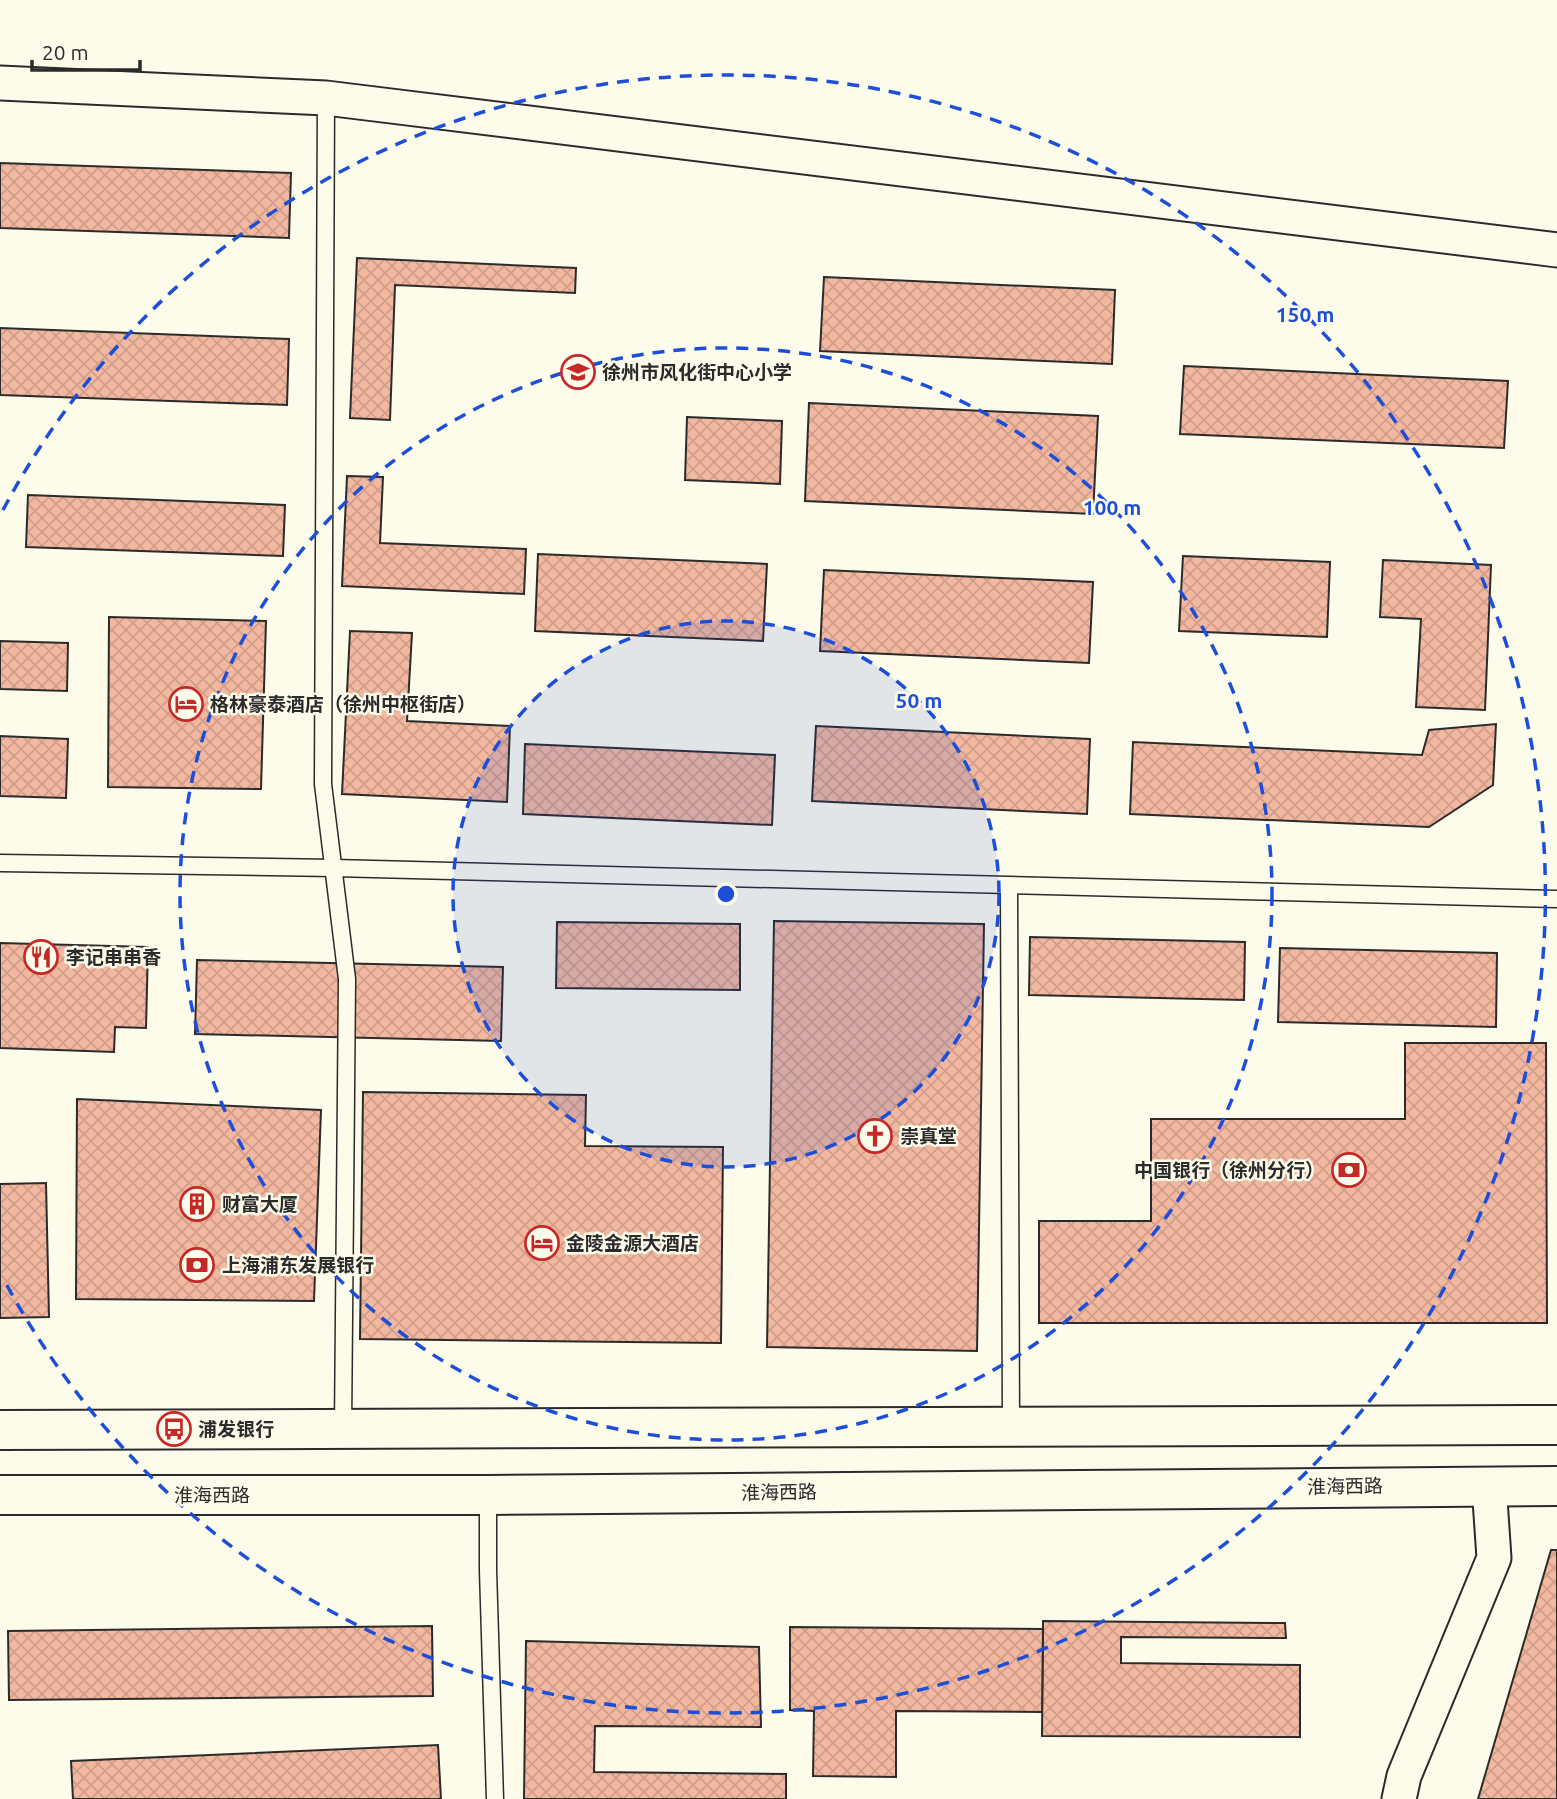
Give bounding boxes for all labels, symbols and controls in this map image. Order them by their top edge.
scale bar [32,28,140,72]
text: 20 m [42,40,89,64]
text: 150 m [1276,302,1334,326]
school or university icon: 徐州市风化街中心小学 [559,353,597,391]
place label: 徐州市风化街中心小学 [602,361,792,383]
text: 100 m [1083,495,1141,519]
hotel icon: 格林豪泰酒店（徐州中枢街店） [167,685,205,723]
text: 50 m [896,688,942,712]
place label: 格林豪泰酒店（徐州中枢街店） [210,693,476,715]
centre of rings [714,882,738,906]
restaurant icon: 李记串串香 [22,938,60,976]
place label: 李记串串香 [66,946,161,968]
church icon: 崇真堂 [856,1117,894,1155]
place label: 崇真堂 [900,1125,957,1147]
bank icon: 中国银行（徐州分行） [1330,1151,1368,1189]
place label: 中国银行（徐州分行） [1134,1159,1324,1181]
building icon: 财富大厦 [178,1185,216,1223]
place label: 财富大厦 [222,1193,298,1215]
hotel icon: 金陵金源大酒店 [523,1224,561,1262]
place label: 金陵金源大酒店 [566,1232,699,1254]
bank icon: 上海浦东发展银行 [178,1246,216,1284]
place label: 上海浦东发展银行 [222,1254,374,1276]
bus stop icon: 浦发银行 [155,1410,193,1448]
place label: 浦发银行 [198,1418,274,1440]
street label: 淮海西路 [1307,1474,1383,1498]
street label: 淮海西路 [741,1480,817,1504]
street label: 淮海西路 [174,1484,250,1506]

